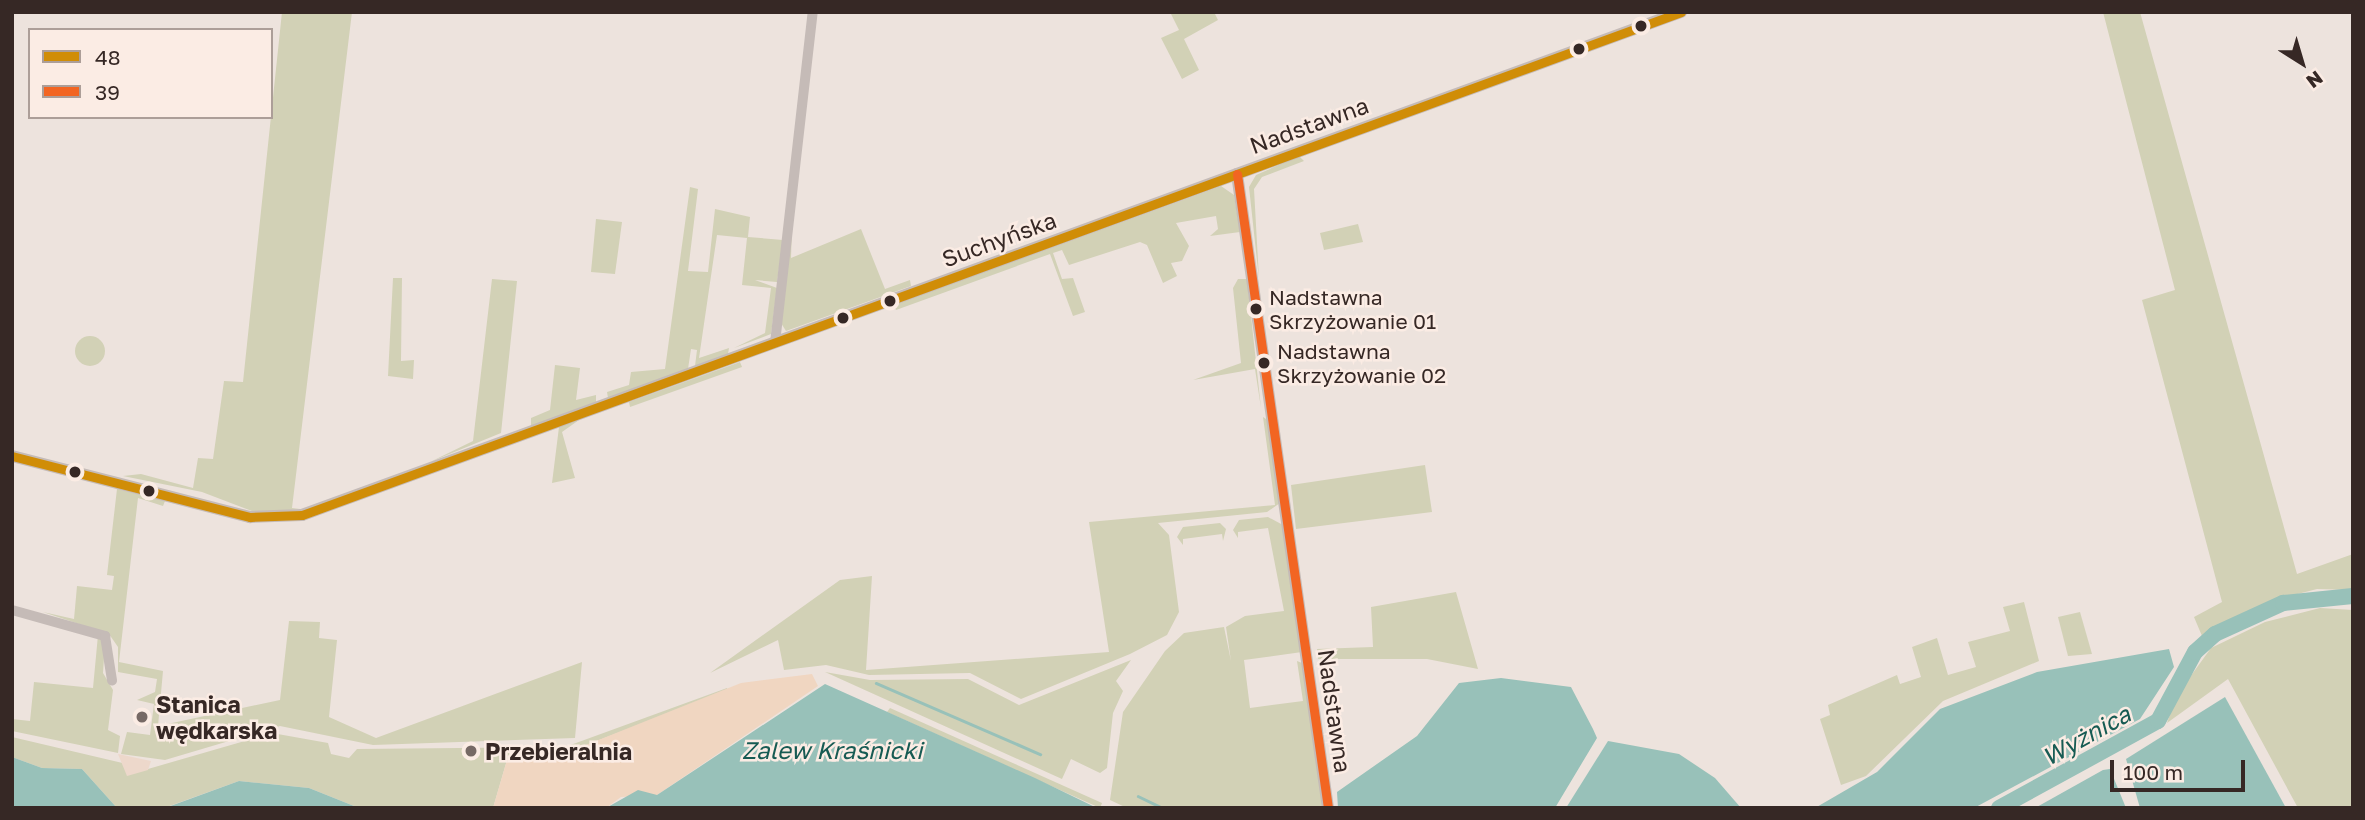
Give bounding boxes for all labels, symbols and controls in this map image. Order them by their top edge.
unlabelled marker [1634,19,1648,33]
legend [28,28,273,119]
north arrow [2267,28,2337,98]
unlabelled marker [1572,42,1586,56]
text: 48 [95,44,121,70]
text: N [2302,67,2328,94]
text: 39 [95,79,120,105]
street label: Nadstawna [1246,91,1372,159]
street label: Suchyńska [938,206,1060,272]
place label: Nadstawna Skrzyżowanie 01 [1269,284,1436,334]
unlabelled marker [883,294,897,308]
marker: Nadstawna Skrzyżowanie 01 [1249,302,1263,316]
unlabelled marker [836,311,850,325]
place label: Nadstawna Skrzyżowanie 02 [1277,338,1446,388]
marker: Nadstawna Skrzyżowanie 02 [1257,356,1271,370]
unlabelled marker [68,465,82,479]
unlabelled marker [142,484,156,498]
street label: Nadstawna [1313,647,1357,775]
place label: Stanica wędkarska [156,690,277,744]
water label: Wyżnica [2037,699,2135,771]
marker: Stanica wędkarska [134,709,150,725]
water label: Zalew Kraśnicki [742,736,922,764]
place label: Przebieralnia [485,737,632,765]
marker: Przebieralnia [463,743,479,759]
scale bar [2113,746,2248,790]
text: 100 m [2123,759,2183,785]

